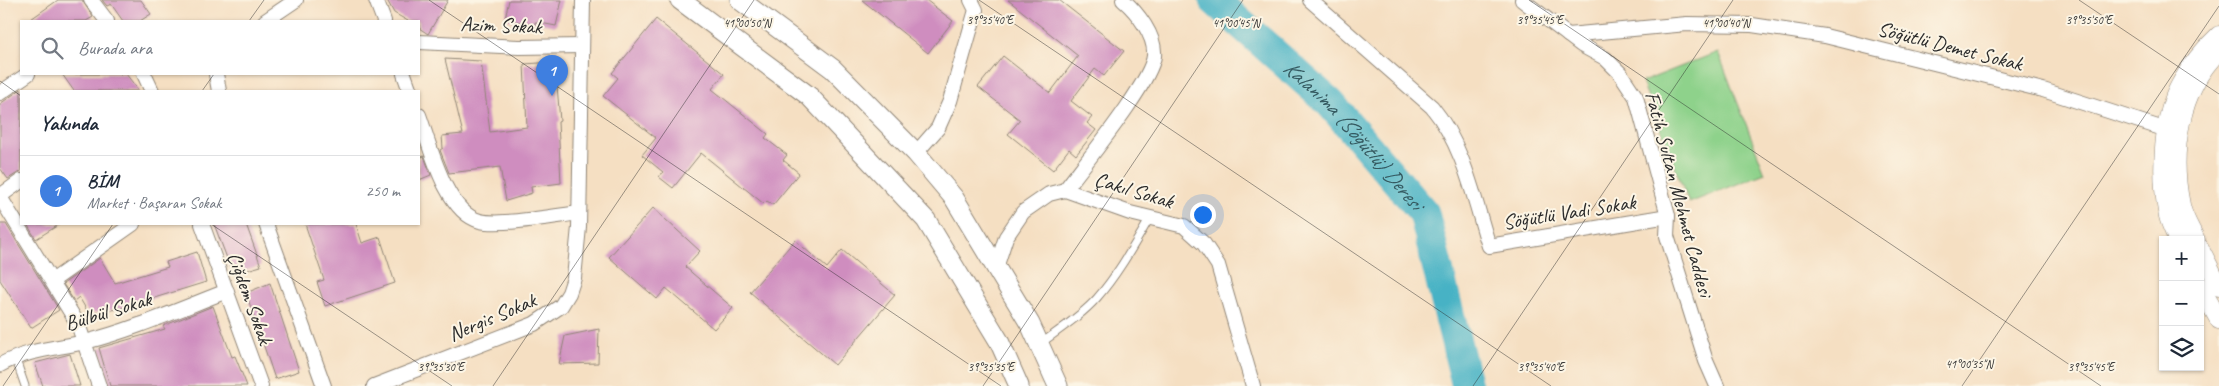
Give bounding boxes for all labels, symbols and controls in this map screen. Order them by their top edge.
street label: Azim Sokak [460,11,544,39]
text: 39°35'40"E [967,12,1015,28]
text: 39°35'45"E [1517,12,1565,28]
text: 39°35'50"E [2066,12,2114,28]
text: 41°00'50"N [723,15,772,31]
text: 41°00'45"N [1212,15,1261,31]
text: 41°00'40"N [1702,15,1751,31]
street label: Söğütlü Demet Sokak [1875,15,2027,77]
search box [20,20,420,75]
icon: search [38,34,66,62]
text: Burada ara [78,36,152,60]
water label: Kalanima (Söğütlü) Deresi [1277,54,1433,220]
pin: 1 [536,55,568,96]
street label: Fatih Sultan Mehmet Caddesi [1639,89,1720,302]
text: Yakında [40,110,98,136]
street label: Çakıl Sokak [1092,166,1178,215]
text: BİM [87,169,118,193]
text: 1 [52,181,60,201]
text: 250 m [366,181,400,201]
street label: Söğütlü Vadi Sokak [1501,188,1639,235]
text: Market · Başaran Sokak [87,193,221,213]
your location [1190,202,1216,228]
map controls [2159,236,2204,371]
button: + [2159,236,2204,281]
street label: Çiğdem Sokak [221,248,279,350]
button: − [2159,281,2204,326]
street label: Bülbül Sokak [62,285,156,336]
street label: Nergis Sokak [444,286,541,347]
button: layers [2159,326,2204,371]
text: 41°00'35"N [1945,356,1994,372]
text: 39°35'30"E [418,359,466,375]
text: 39°35'35"E [968,359,1016,375]
text: 39°35'40"E [1518,359,1566,375]
text: 39°35'45"E [2068,359,2116,375]

